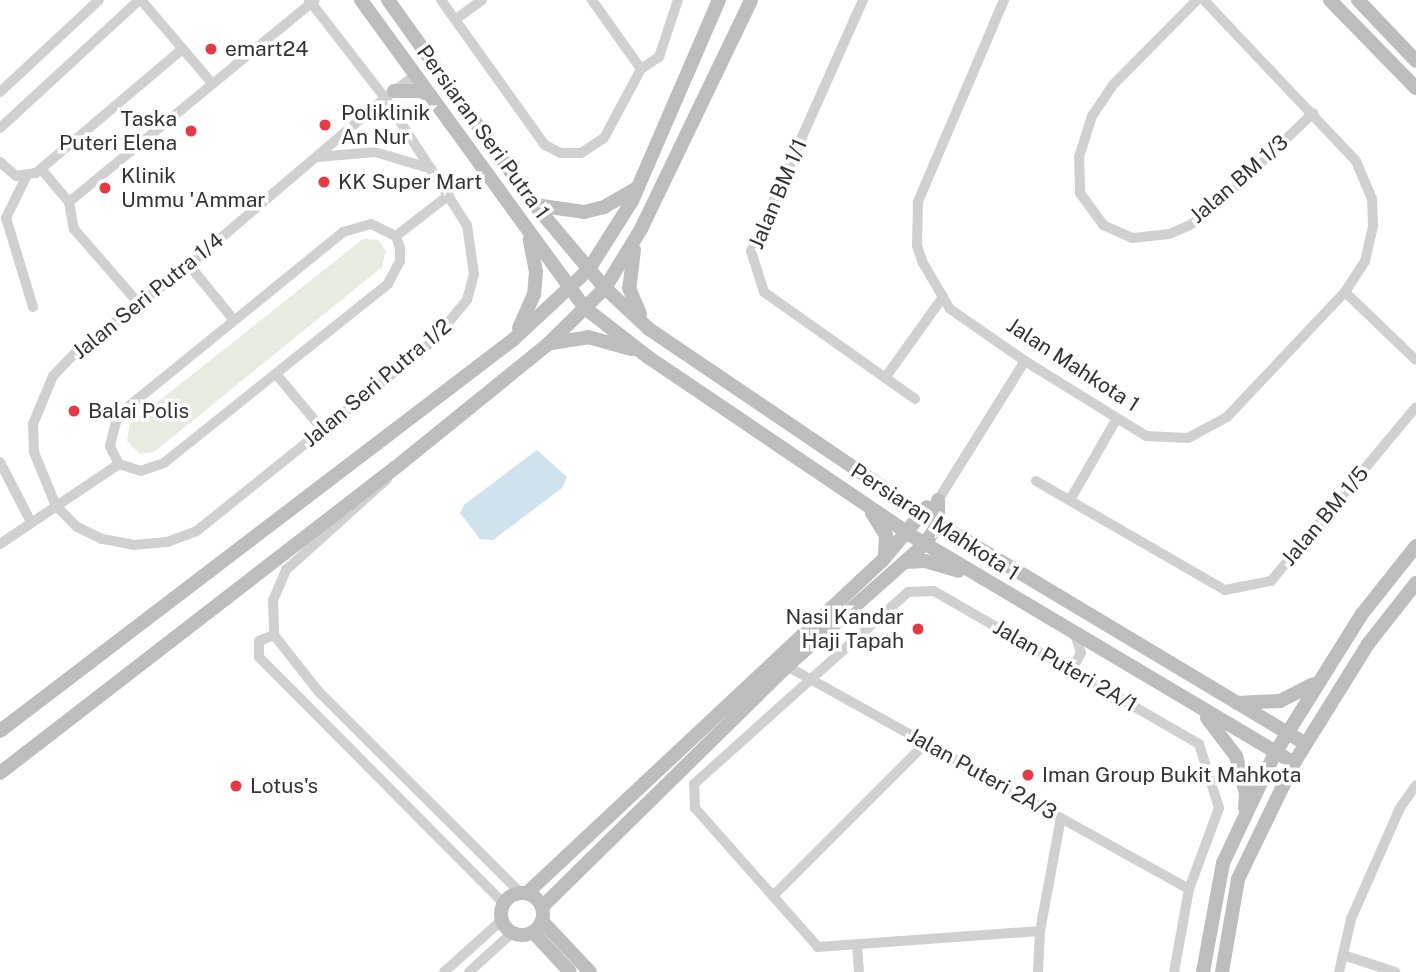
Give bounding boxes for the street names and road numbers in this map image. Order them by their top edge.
street label: Persiaran Seri Putra 1 [412,40,554,224]
street label: Jalan BM 1/3 [1185,129,1293,229]
street label: Jalan BM 1/1 [743,135,813,253]
street label: Jalan Seri Putra 1/4 [68,227,228,365]
street label: Jalan Mahkota 1 [1002,313,1144,417]
street label: Jalan Seri Putra 1/2 [298,314,456,452]
street label: Persiaran Mahkota 1 [846,458,1024,586]
street label: Jalan BM 1/5 [1276,461,1374,571]
street label: Jalan Puteri 2A/1 [989,615,1141,717]
street label: Jalan Puteri 2A/3 [903,723,1061,825]

